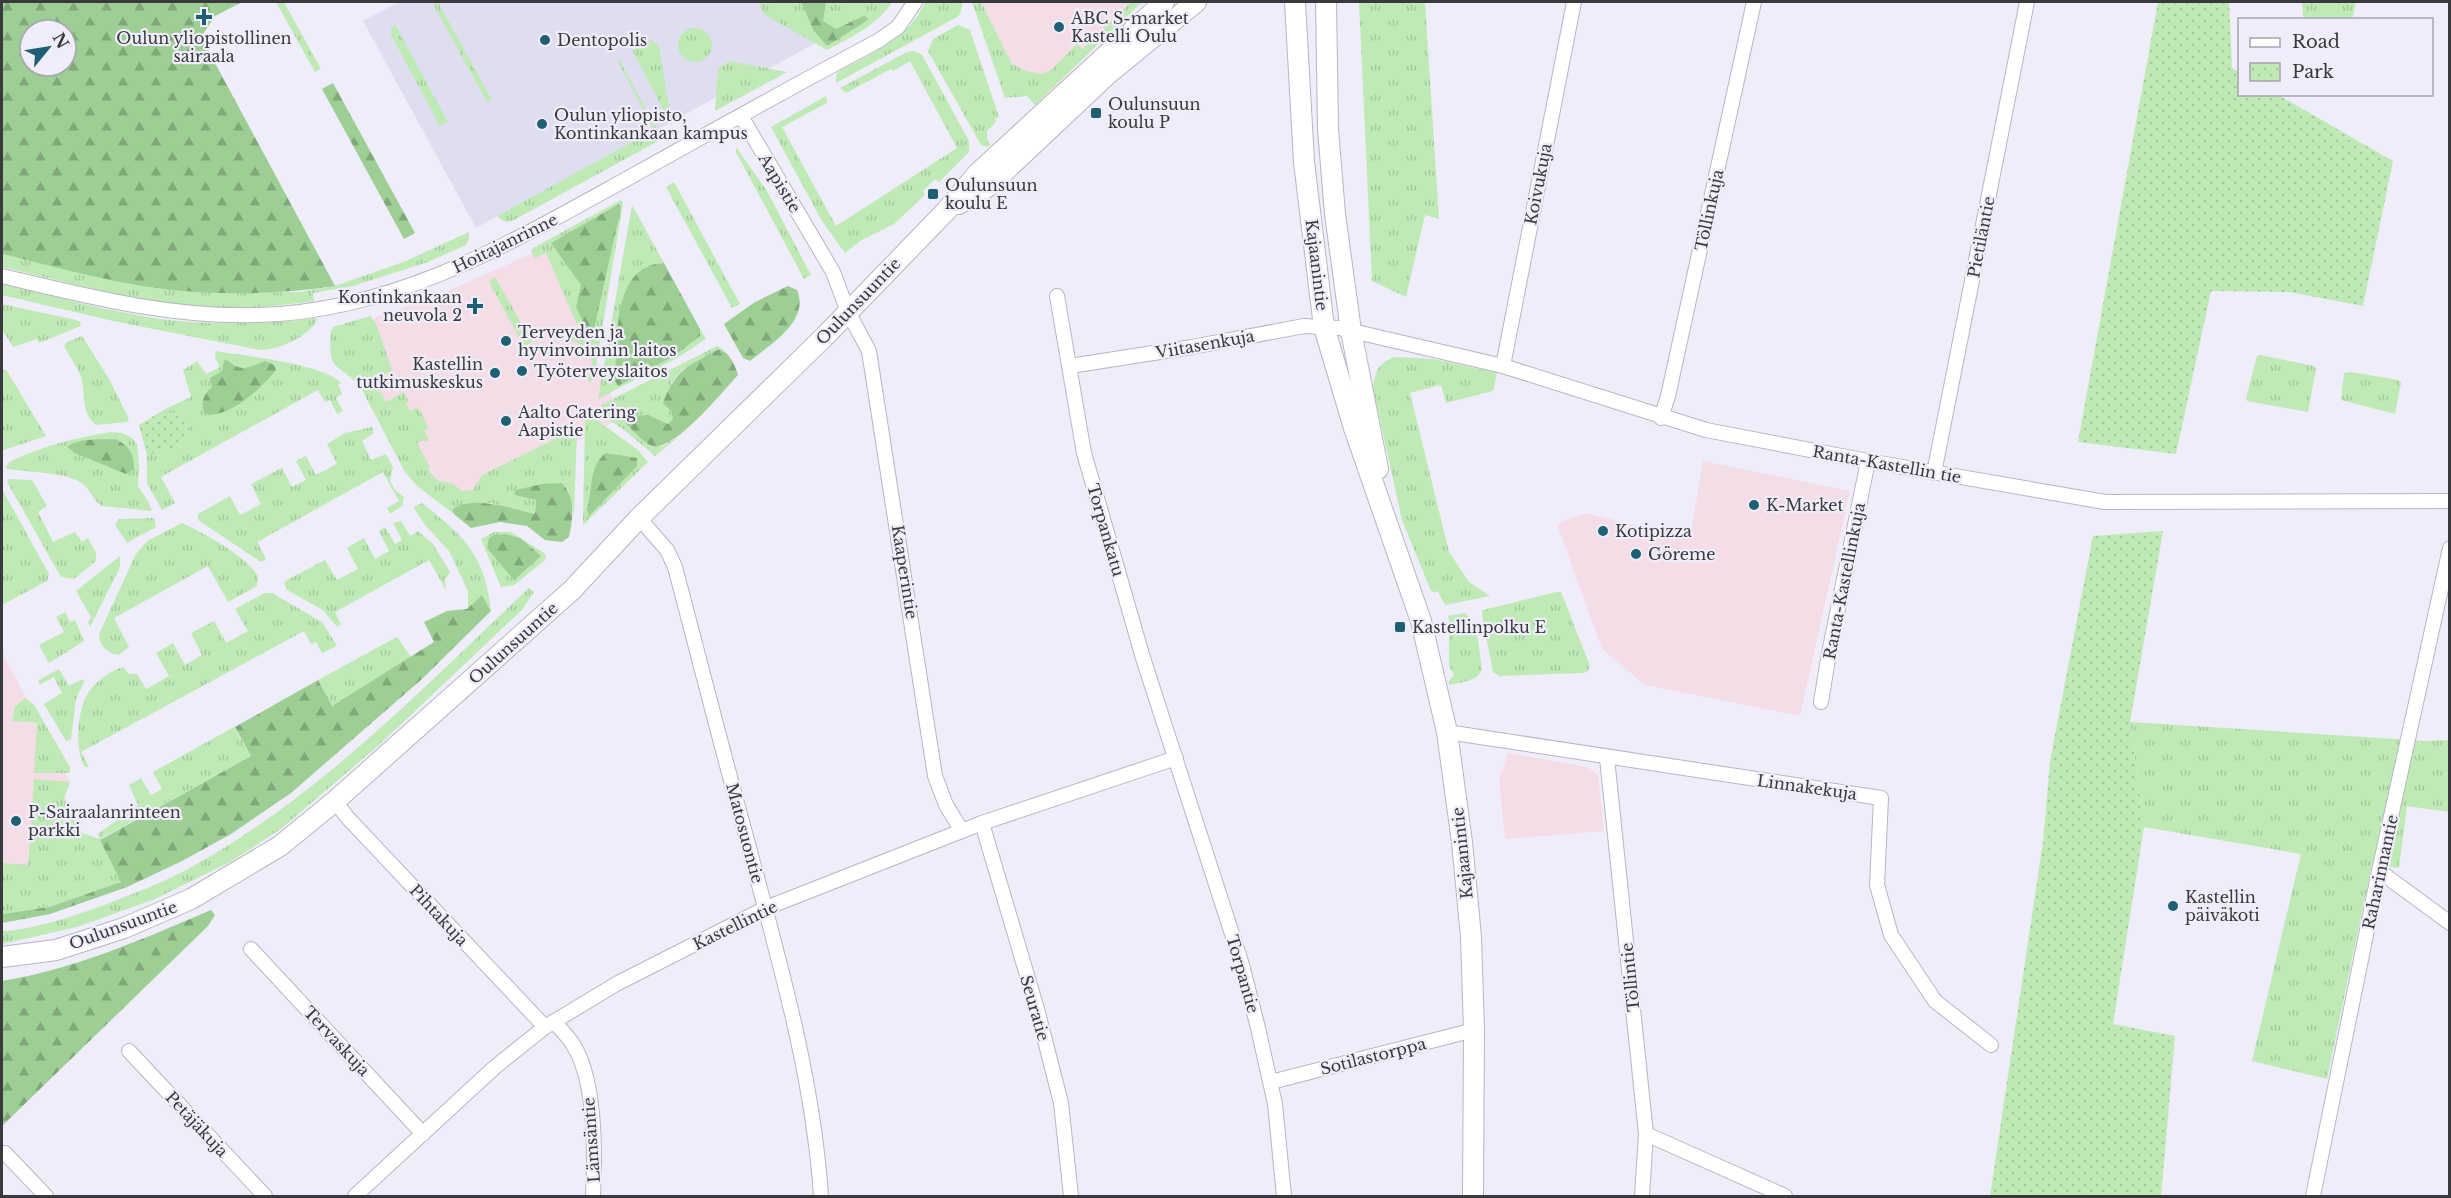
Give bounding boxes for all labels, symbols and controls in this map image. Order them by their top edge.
marker: Oulun yliopistollinen sairaala [195,8,213,26]
place label: ABC S-market Kastelli Oulu [1070,8,1189,46]
north arrow [18,18,78,78]
legend [2238,18,2433,96]
marker: ABC S-market Kastelli Oulu [1052,20,1066,34]
place label: Oulun yliopistollinen sairaala [116,28,292,66]
text: N [49,29,73,52]
place label: Dentopolis [557,30,647,50]
text: Road [2292,31,2340,53]
marker: Dentopolis [538,33,552,47]
text: Park [2292,61,2334,83]
place label: Oulunsuun koulu P [1108,94,1201,132]
place label: Oulun yliopisto, Kontinkankaan kampus [554,105,748,143]
marker: Oulunsuun koulu P [1089,106,1103,120]
marker: Oulun yliopisto, Kontinkankaan kampus [535,117,549,131]
street label: Koivukuja [1520,141,1556,226]
street label: Aapistie [754,149,805,216]
street label: Töllinkuja [1691,167,1727,253]
place label: Oulunsuun koulu E [945,175,1038,213]
marker: Oulunsuun koulu E [926,187,940,201]
street label: Pietiläntie [1963,194,1999,280]
street label: Hoitajanrinne [449,209,561,277]
street label: Kajaanintie [1301,218,1333,312]
street label: Oulunsuuntie [811,253,905,349]
place label: Kontinkankaan neuvola 2 [338,287,462,325]
marker: Kontinkankaan neuvola 2 [466,297,484,315]
place label: Terveyden ja hyvinvoinnin laitos [518,322,677,360]
street label: Viitasenkuja [1153,325,1256,363]
marker: Terveyden ja hyvinvoinnin laitos [499,334,513,348]
place label: Kastellin tutkimuskeskus [356,354,483,392]
place label: Työterveyslaitos [534,361,668,381]
marker: Työterveyslaitos [515,364,529,378]
marker: Kastellin tutkimuskeskus [488,366,502,380]
place label: Aalto Catering Aapistie [517,402,637,440]
marker: Aalto Catering Aapistie [499,414,513,428]
street label: Ranta-Kastellin tie [1811,441,1963,487]
street label: Torpankatu [1083,481,1129,579]
place label: K-Market [1766,495,1844,515]
marker: K-Market [1747,498,1761,512]
street label: Ranta-Kastellinkuja [1819,501,1869,661]
place label: Kotipizza [1615,521,1692,541]
street label: Kaaperintie [888,524,922,620]
marker: Kotipizza [1596,524,1610,538]
place label: Göreme [1648,544,1715,564]
marker: Göreme [1629,547,1643,561]
street label: Oulunsuuntie [464,598,562,688]
place label: Kastellinpolku E [1412,617,1546,637]
marker: Kastellinpolku E [1393,620,1407,634]
street label: Linnakekuja [1756,770,1858,804]
street label: Matosuontie [722,781,768,885]
place label: P-Sairaalanrinteen parkki [28,802,181,840]
street label: Kajaanintie [1447,806,1477,900]
street label: Raharinnantie [2358,813,2402,931]
marker: P-Sairaalanrinteen parkki [9,814,23,828]
street label: Pihtakuja [406,880,473,950]
place label: Kastellin päiväkoti [2185,887,2260,925]
street label: Oulunsuuntie [66,896,180,954]
street label: Kastellintie [690,896,780,954]
marker: Kastellin päiväkoti [2166,899,2180,913]
street label: Torpantie [1222,933,1264,1015]
street label: Töllintie [1616,942,1644,1012]
street label: Seuratie [1016,973,1054,1043]
street label: Tervaskuja [300,1002,374,1080]
street label: Sotilastorppa [1318,1033,1428,1079]
street label: Petäjäkuja [162,1087,233,1161]
street label: Lämsäntie [578,1097,604,1183]

